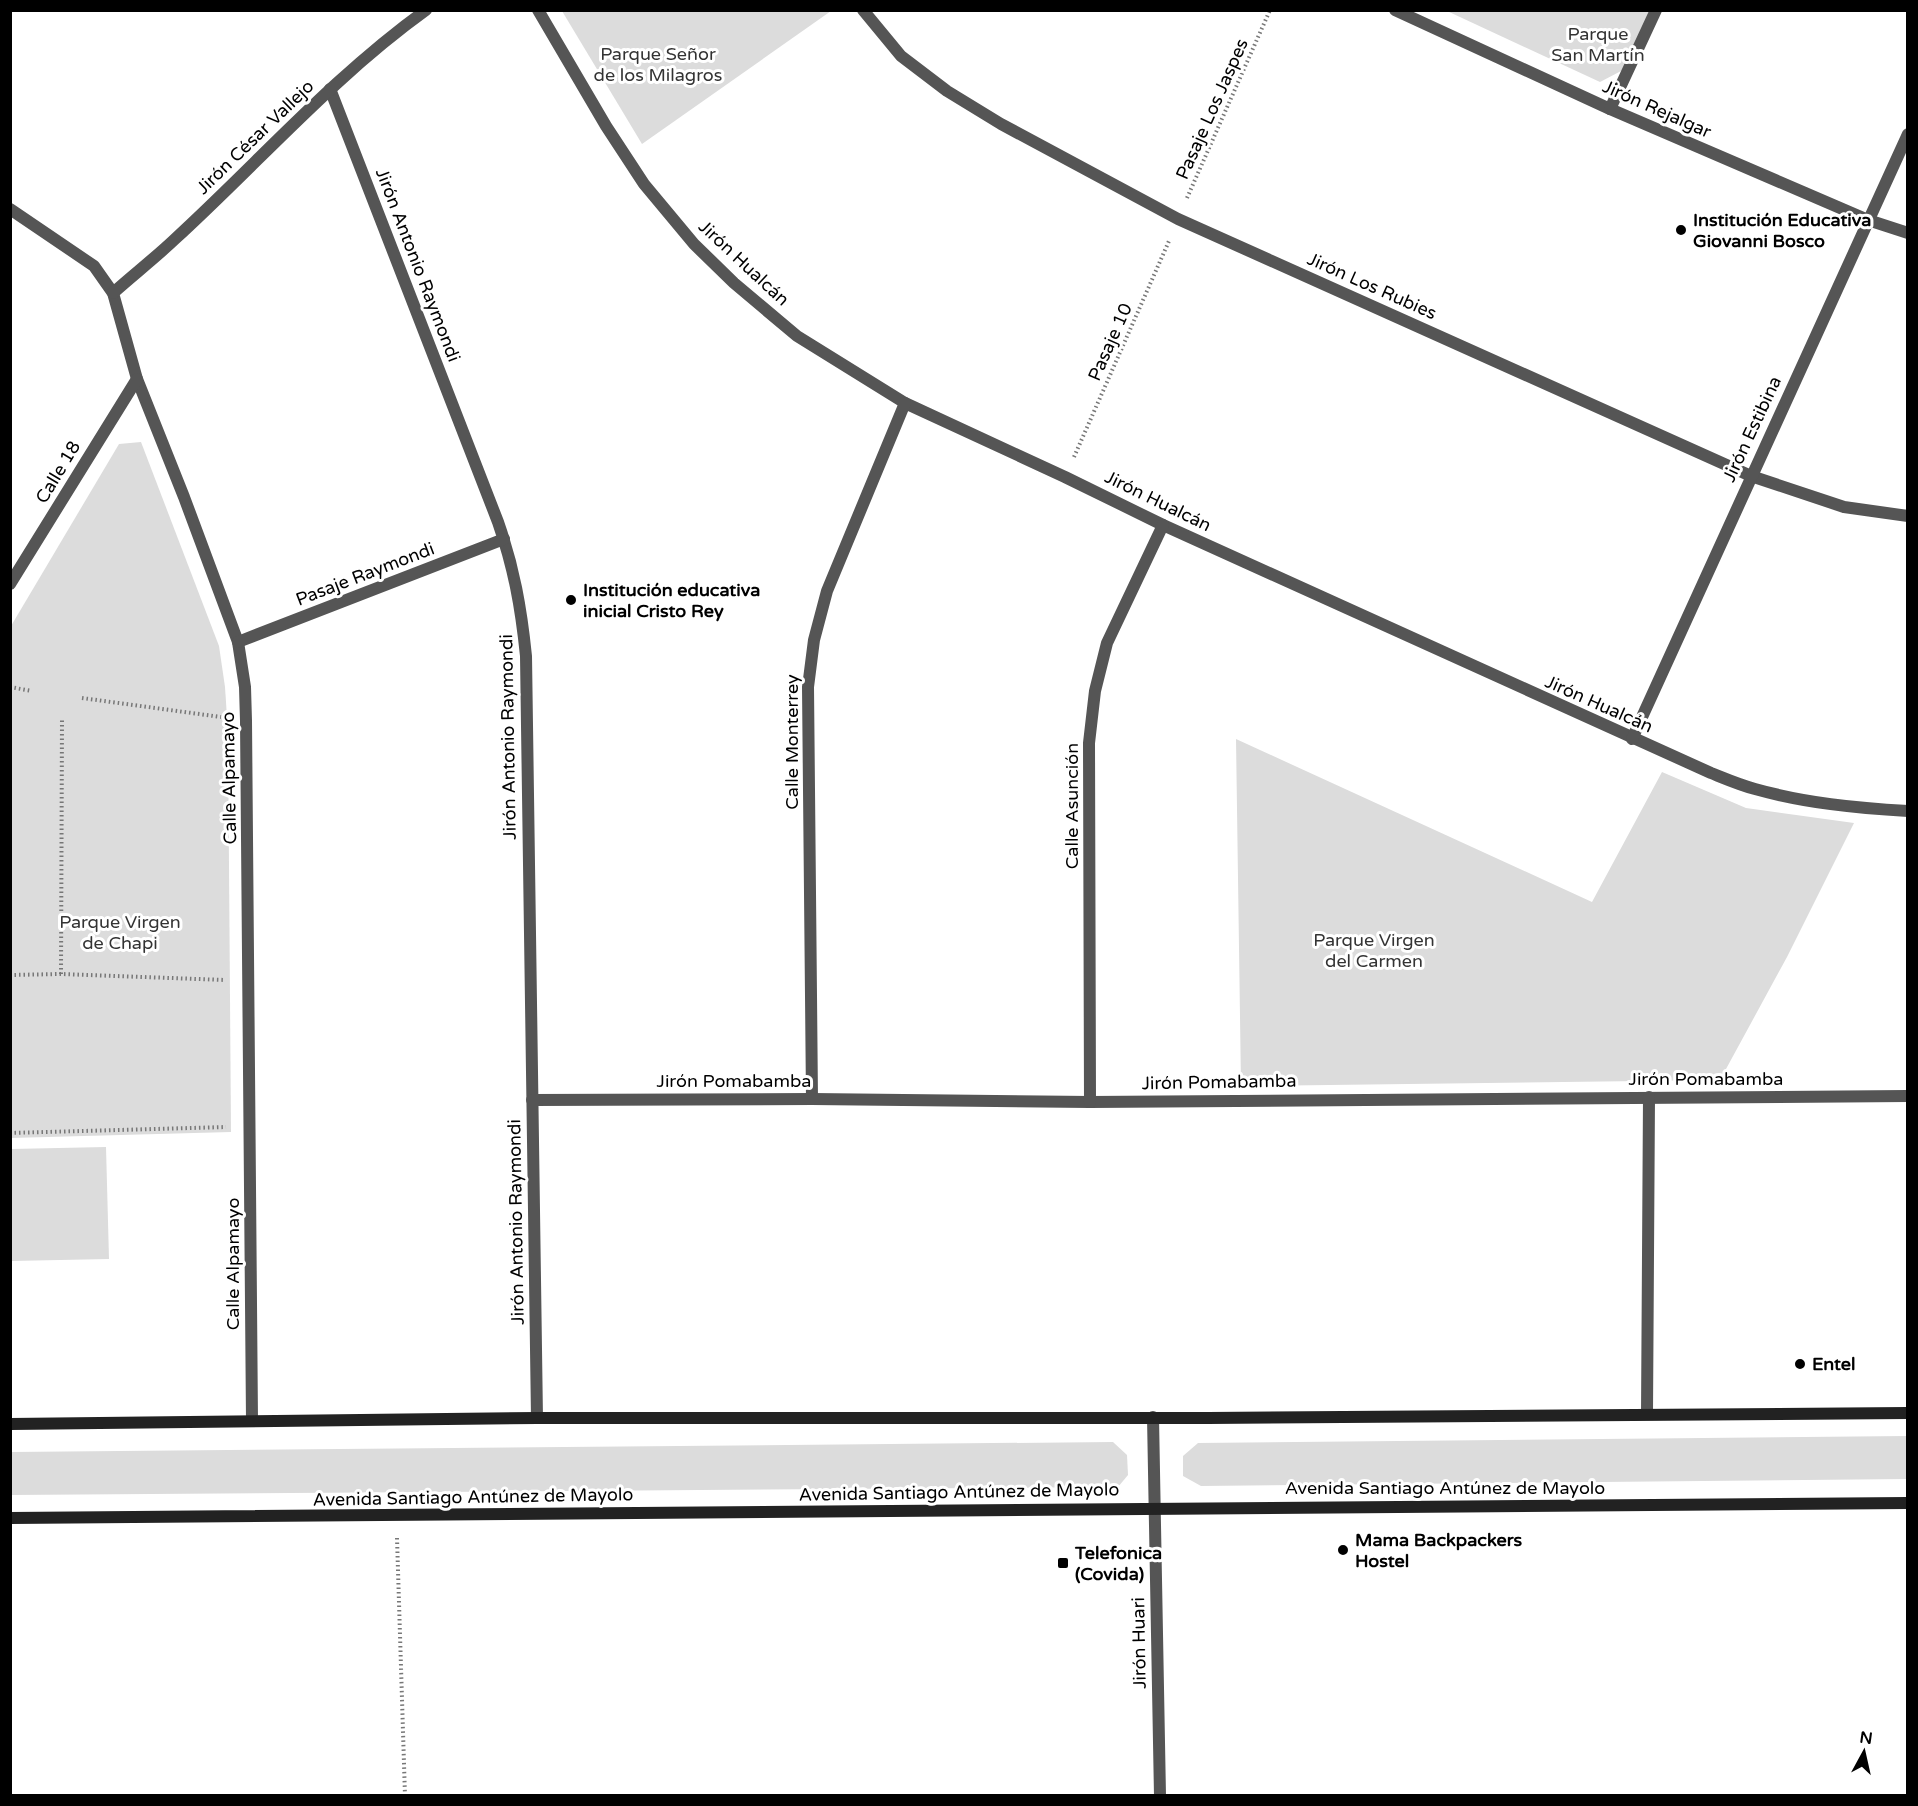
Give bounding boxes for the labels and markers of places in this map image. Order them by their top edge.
place label: Institución Educativa Giovanni Bosco [1693,209,1871,252]
marker: Institución Educativa Giovanni Bosco [1674,223,1688,237]
place label: Institución educativa inicial Cristo Rey [583,579,760,622]
marker: Institución educativa inicial Cristo Rey [564,593,578,607]
place label: Entel [1812,1353,1856,1375]
marker: Entel [1793,1357,1807,1371]
place label: Mama Backpackers Hostel [1355,1529,1523,1572]
place label: Telefonica (Covida) [1074,1542,1162,1585]
marker: Mama Backpackers Hostel [1336,1543,1350,1557]
marker: Telefonica (Covida) [1056,1556,1070,1570]

